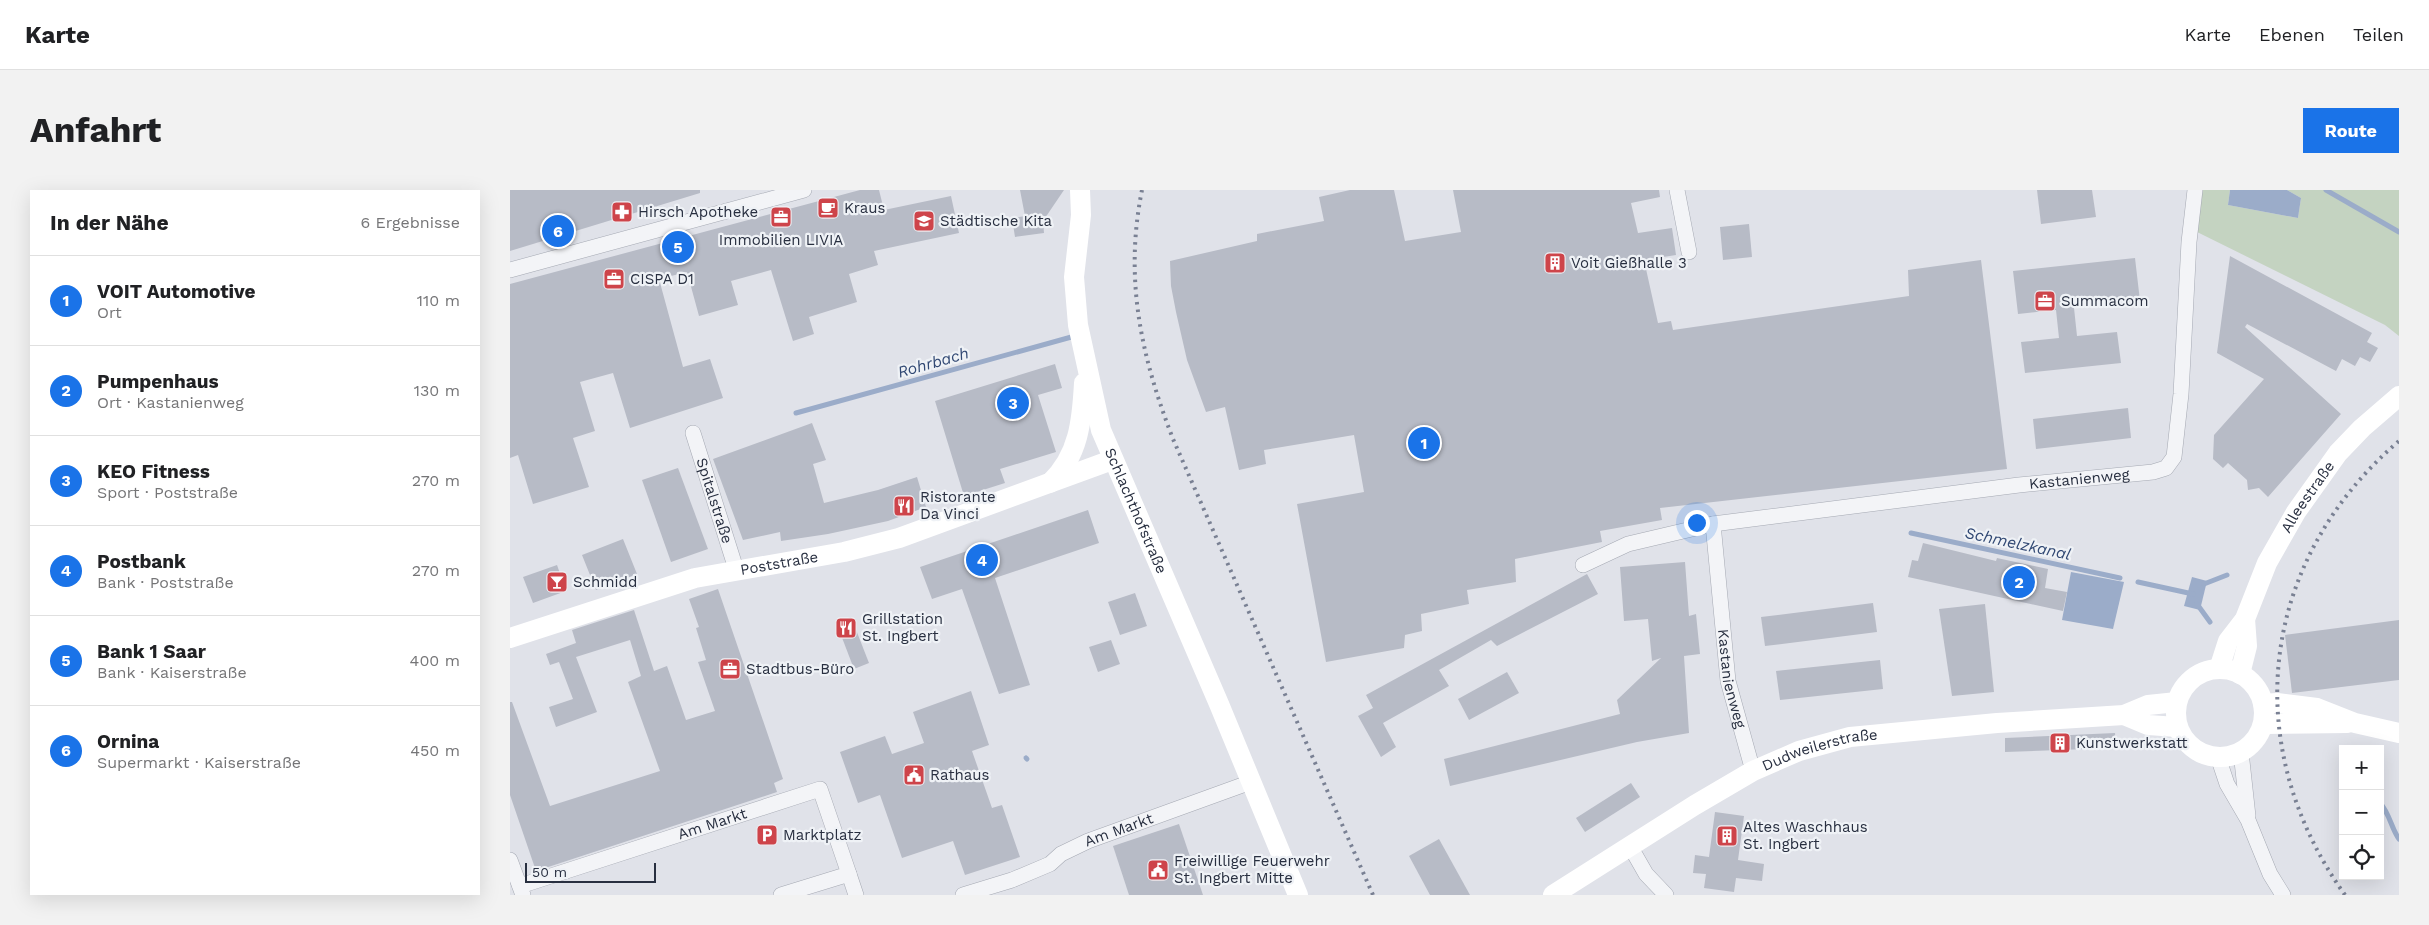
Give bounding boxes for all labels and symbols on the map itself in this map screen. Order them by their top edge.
cafe icon: Kraus [816,196,840,220]
place label: Kraus [844,199,885,217]
pharmacy icon: Hirsch Apotheke [610,200,634,224]
place label: Hirsch Apotheke [638,203,758,221]
office icon: Immobilien LIVIA [769,205,793,229]
school or university icon: Städtische Kita [912,209,936,233]
pin: 6 [542,212,574,250]
place label: Städtische Kita [940,212,1053,230]
pin: 5 [662,228,694,266]
place label: Immobilien LIVIA [719,231,843,249]
building icon: Voit Gießhalle 3 [1543,251,1567,275]
place label: Voit Gießhalle 3 [1571,254,1687,272]
office icon: CISPA D1 [602,267,626,291]
place label: CISPA D1 [630,270,694,288]
office icon: Summacom [2033,289,2057,313]
place label: Summacom [2061,292,2149,310]
water label: Rohrbach [895,343,971,382]
pin: 3 [997,384,1029,422]
pin: 1 [1408,424,1440,462]
street label: Schlachthofstraße [1101,445,1171,576]
street label: Spitalstraße [692,456,736,546]
street label: Alleestraße [2277,458,2338,536]
street label: Kastanienweg [2028,465,2130,493]
place label: Ristorante Da Vinci [920,488,996,523]
restaurant icon: Ristorante Da Vinci [892,494,916,518]
your location [1684,510,1710,536]
water label: Schmelzkanal [1963,523,2073,564]
pin: 4 [966,541,998,579]
street label: Poststraße [739,548,820,579]
pin: 2 [2003,563,2035,601]
bar icon: Schmidd [545,570,569,594]
place label: Schmidd [573,573,637,591]
place label: Grillstation St. Ingbert [862,610,943,645]
restaurant icon: Grillstation St. Ingbert [834,616,858,640]
street label: Kastanienweg [1714,628,1750,730]
office icon: Stadtbus-Büro [718,657,742,681]
place label: Stadtbus-Büro [746,660,854,678]
street label: Dudweilerstraße [1759,725,1878,775]
building icon: Kunstwerkstatt [2048,731,2072,755]
place label: Kunstwerkstatt [2076,734,2188,752]
public building icon: Rathaus [902,763,926,787]
place label: Rathaus [930,766,989,784]
street label: Am Markt [675,804,750,843]
street label: Am Markt [1082,809,1156,851]
place label: Altes Waschhaus St. Ingbert [1743,818,1868,853]
parking icon: Marktplatz [755,823,779,847]
building icon: Altes Waschhaus St. Ingbert [1715,824,1739,848]
place label: Marktplatz [783,826,862,844]
place label: Freiwillige Feuerwehr St. Ingbert Mitte [1174,852,1330,887]
public building icon: Freiwillige Feuerwehr St. Ingbert Mitte [1146,858,1170,882]
scale bar [525,860,656,883]

